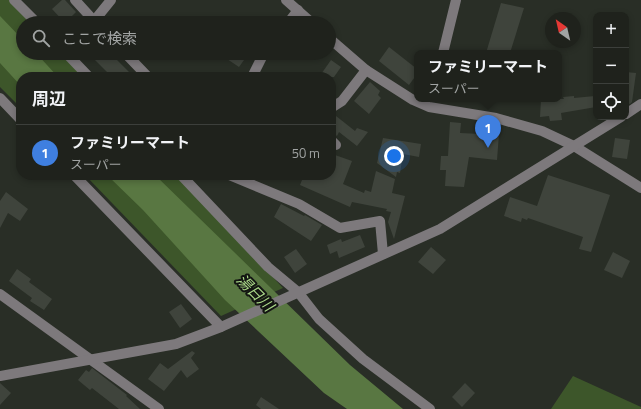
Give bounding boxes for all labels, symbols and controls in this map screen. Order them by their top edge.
north arrow [545,12,581,48]
map controls [593,12,629,120]
button: + [593,12,629,48]
search box [16,16,336,60]
icon: search [30,27,52,49]
text: ここで検索 [62,27,137,50]
button: − [593,48,629,84]
popup [414,50,562,102]
text: ファミリーマート [428,55,548,78]
text: スーパー [428,78,480,98]
button: locate [593,84,629,120]
text: 周辺 [32,86,66,112]
pin: 1 [475,115,501,148]
text: ファミリーマート [70,131,190,154]
text: 1 [41,143,49,163]
text: 50 m [292,143,320,163]
your location [384,146,404,166]
text: スーパー [70,154,122,174]
water label: 湯日川 [231,269,281,318]

